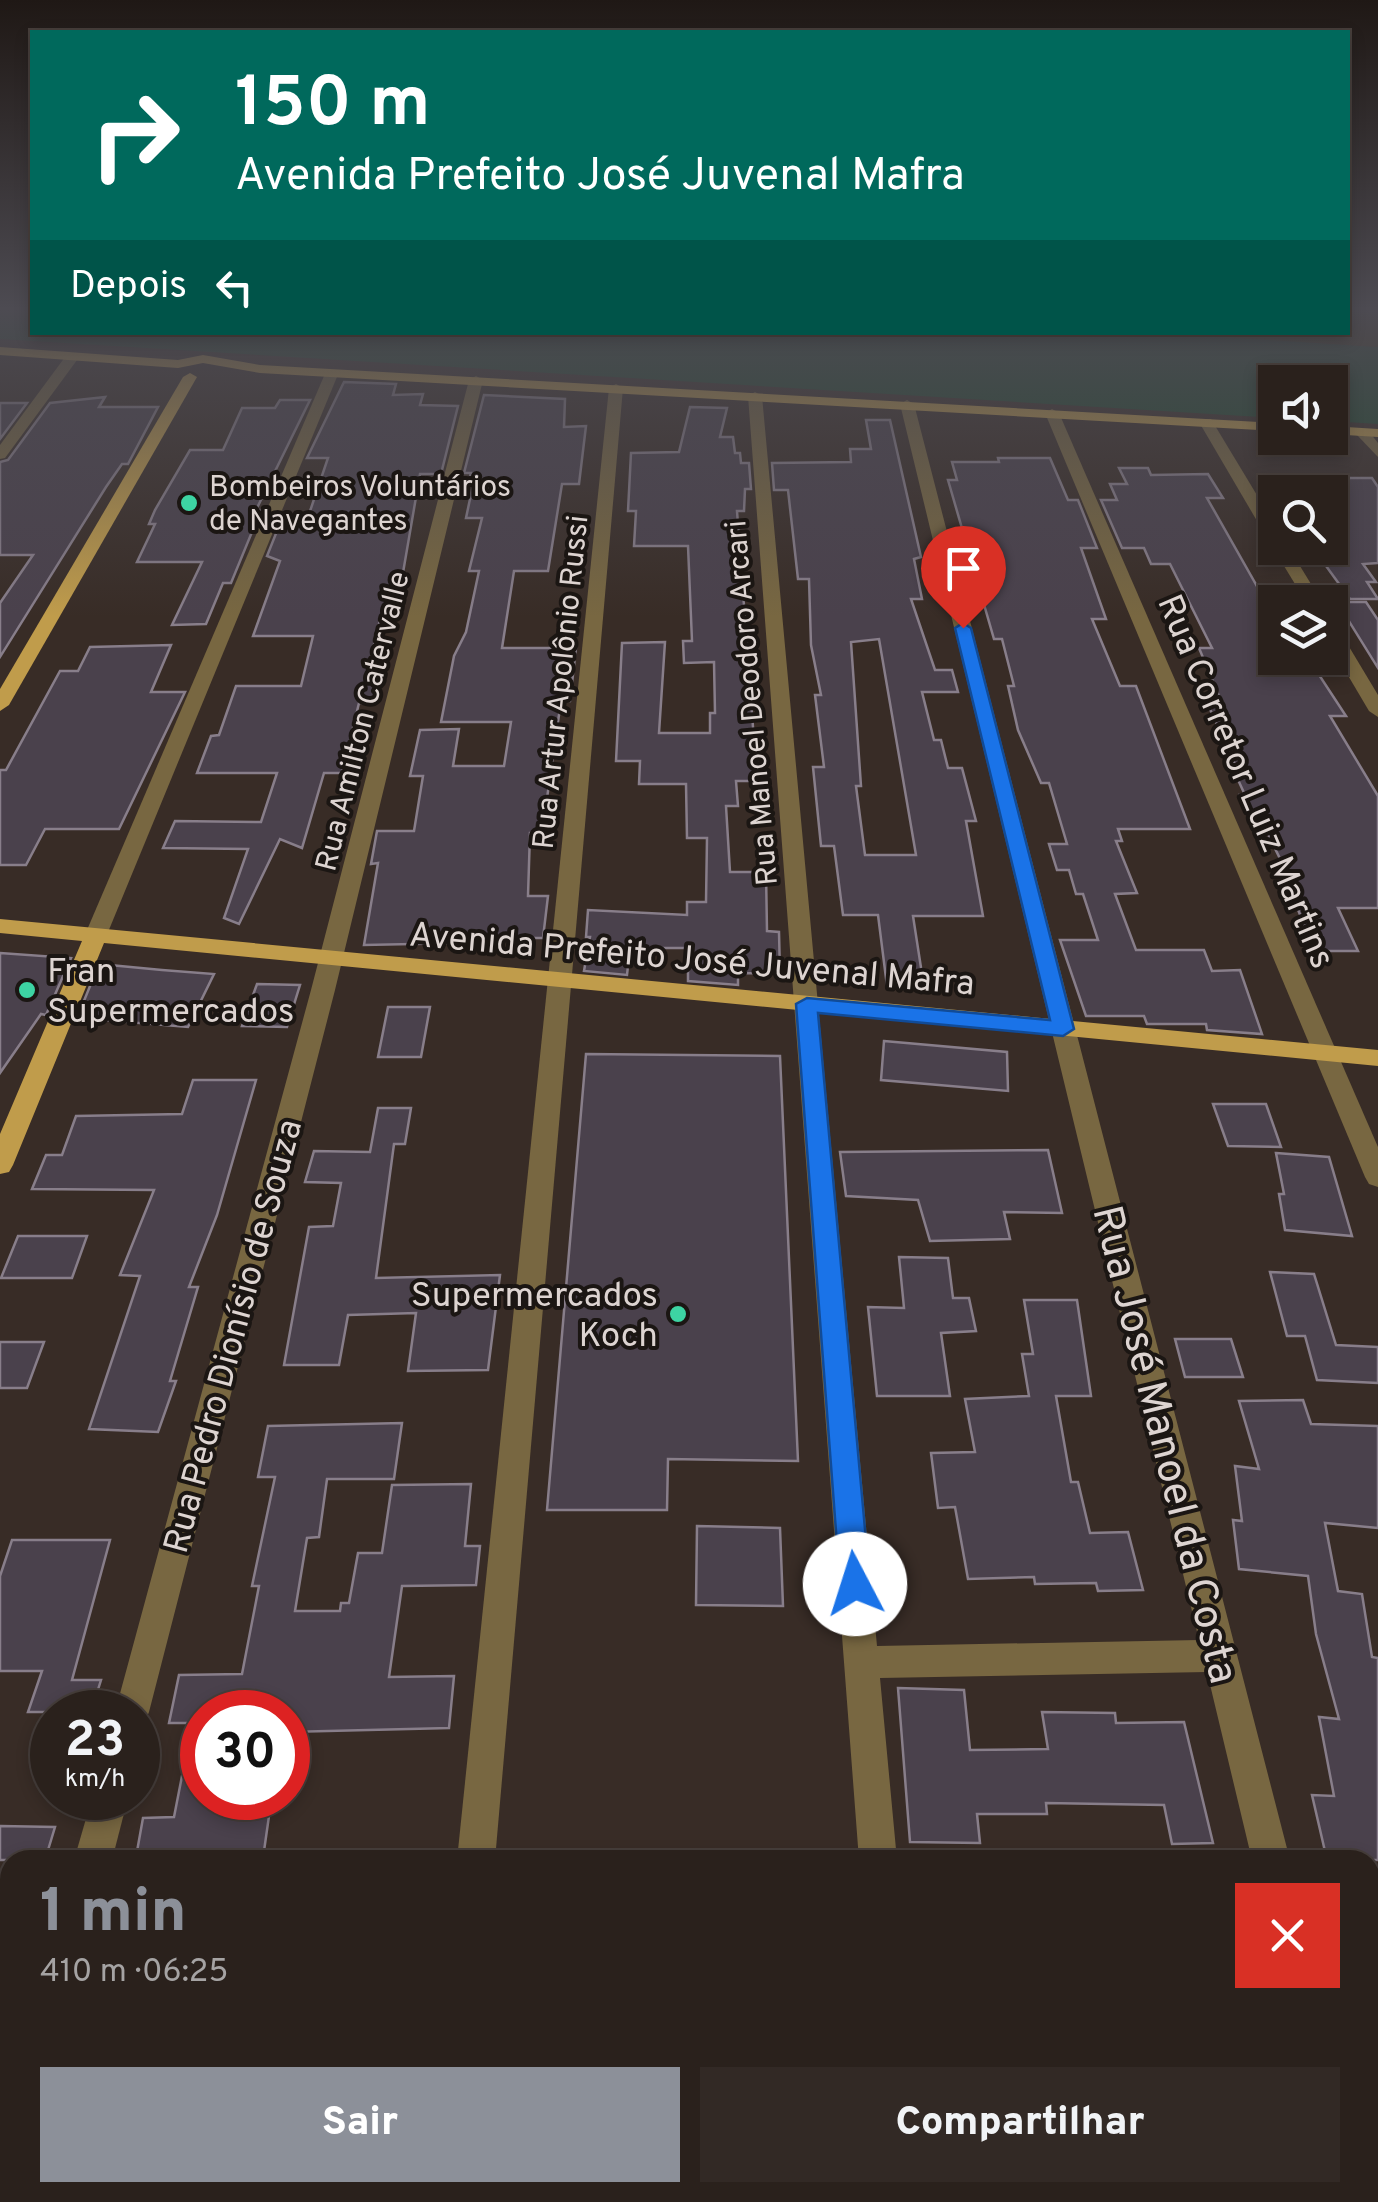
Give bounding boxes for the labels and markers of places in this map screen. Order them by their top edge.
place label: Bombeiros Voluntários de Navegantes [209,470,511,541]
marker: Bombeiros Voluntários de Navegantes [178,492,200,514]
pin [921,526,1006,629]
place label: Fran Supermercados [47,951,294,1035]
marker: Fran Supermercados [16,979,38,1001]
place label: Supermercados Koch [411,1275,658,1359]
marker: Supermercados Koch [667,1303,689,1325]

